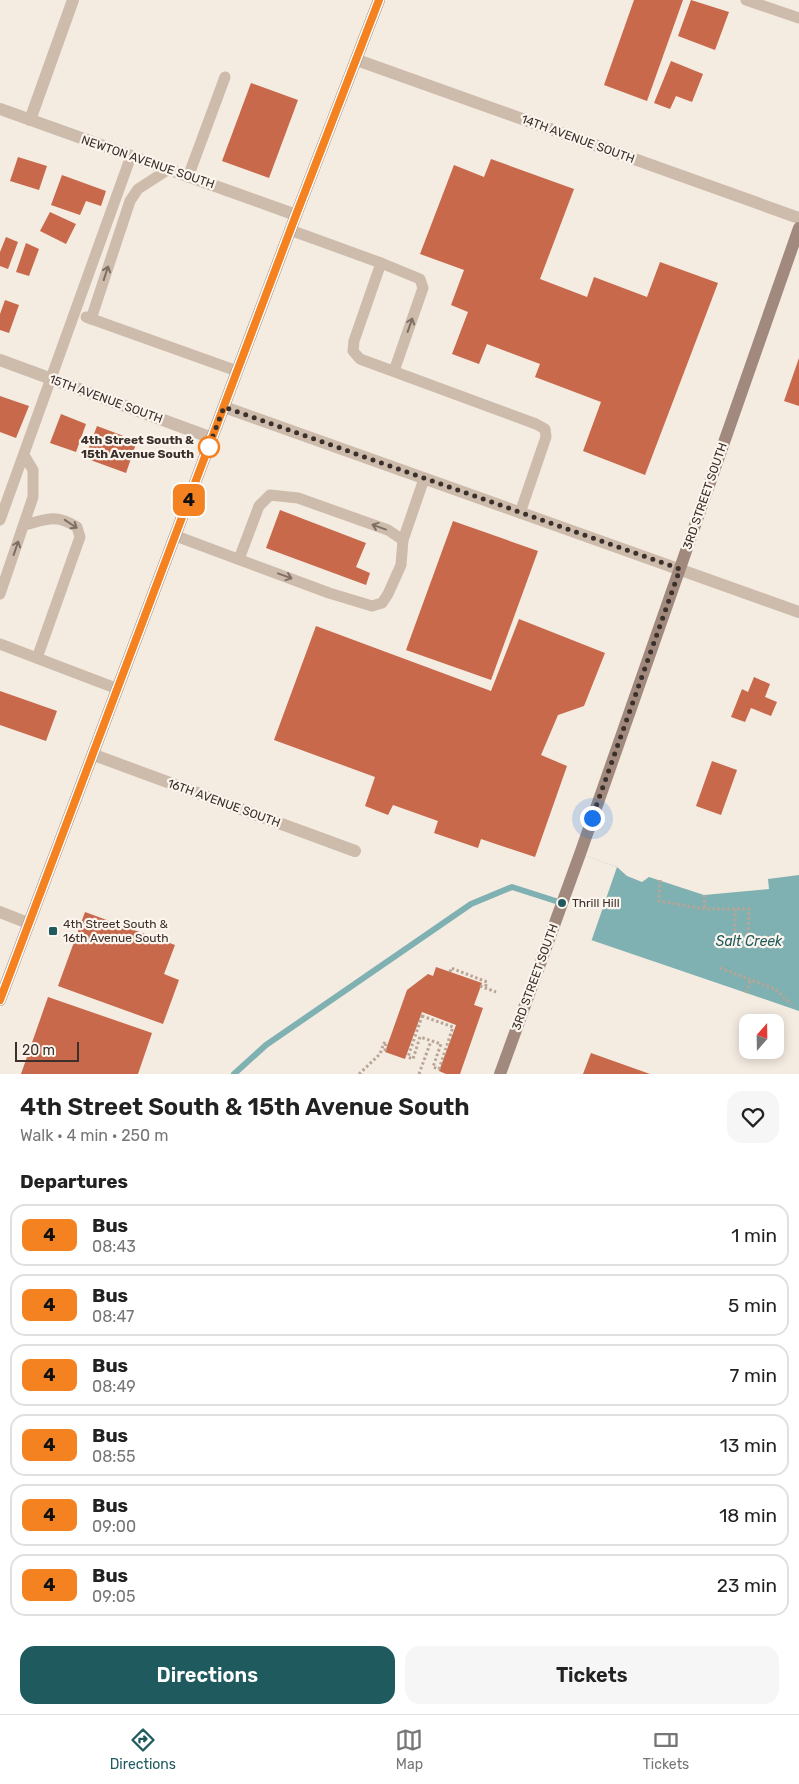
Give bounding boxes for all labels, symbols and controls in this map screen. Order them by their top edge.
street label: 14TH AVENUE SOUTH [519,112,637,166]
street label: NEWTON AVENUE SOUTH [79,133,217,191]
one-way arrow [102,265,112,281]
one-way arrow [406,318,415,333]
street label: 15TH AVENUE SOUTH [47,372,165,426]
place label: 4th Street South & 15th Avenue South [81,433,194,461]
marker: 4th Street South & 15th Avenue South [198,436,220,458]
street label: 3RD STREET SOUTH [680,441,730,551]
line badge: 4 [173,484,205,516]
text: 4 [183,489,195,511]
one-way arrow [64,518,78,529]
one-way arrow [371,522,387,531]
one-way arrow [12,541,21,556]
one-way arrow [277,572,292,581]
street label: 16TH AVENUE SOUTH [166,776,282,830]
your location [580,806,605,831]
place label: Thrill Hill [572,896,620,910]
marker: Thrill Hill [556,897,568,909]
place label: 4th Street South & 16th Avenue South [63,917,169,945]
street label: 3RD STREET SOUTH [509,922,561,1032]
marker: 4th Street South & 16th Avenue South [47,925,59,937]
water label: Salt Creek [716,933,783,950]
north arrow [739,1014,784,1059]
map controls [739,1014,784,1059]
scale bar [15,1039,79,1062]
text: 20 m [22,1042,55,1059]
button: heart [727,1091,779,1143]
text: 4th Street South & 15th Avenue South [20,1093,470,1121]
text: Walk · 4 min · 250 m [20,1126,168,1145]
text: Departures [20,1170,128,1193]
text: Bus [92,1214,128,1237]
text: 4 [43,1224,56,1246]
text: 1 min [731,1224,777,1247]
text: 08:43 [92,1237,136,1256]
text: Bus [92,1284,128,1307]
text: 4 [43,1294,56,1316]
text: 5 min [728,1294,777,1317]
text: 08:47 [92,1307,134,1326]
text: Bus [92,1354,128,1377]
text: 4 [43,1364,56,1386]
text: 7 min [730,1364,777,1387]
text: 08:49 [92,1377,136,1396]
text: Bus [92,1424,128,1447]
text: 4 [43,1434,56,1456]
text: 13 min [720,1434,777,1457]
text: 08:55 [92,1447,135,1466]
text: Bus [92,1494,128,1517]
text: 4 [43,1504,56,1526]
text: 18 min [719,1504,777,1527]
text: 09:00 [92,1517,136,1536]
text: Bus [92,1564,128,1587]
text: 4 [43,1574,56,1596]
text: 23 min [717,1574,777,1597]
text: 09:05 [92,1587,135,1606]
button: Directions [20,1646,395,1704]
button: Tickets [405,1646,779,1704]
tab: Directions [110,1726,176,1773]
tab: Map [395,1726,423,1773]
tab: Tickets [643,1726,689,1773]

